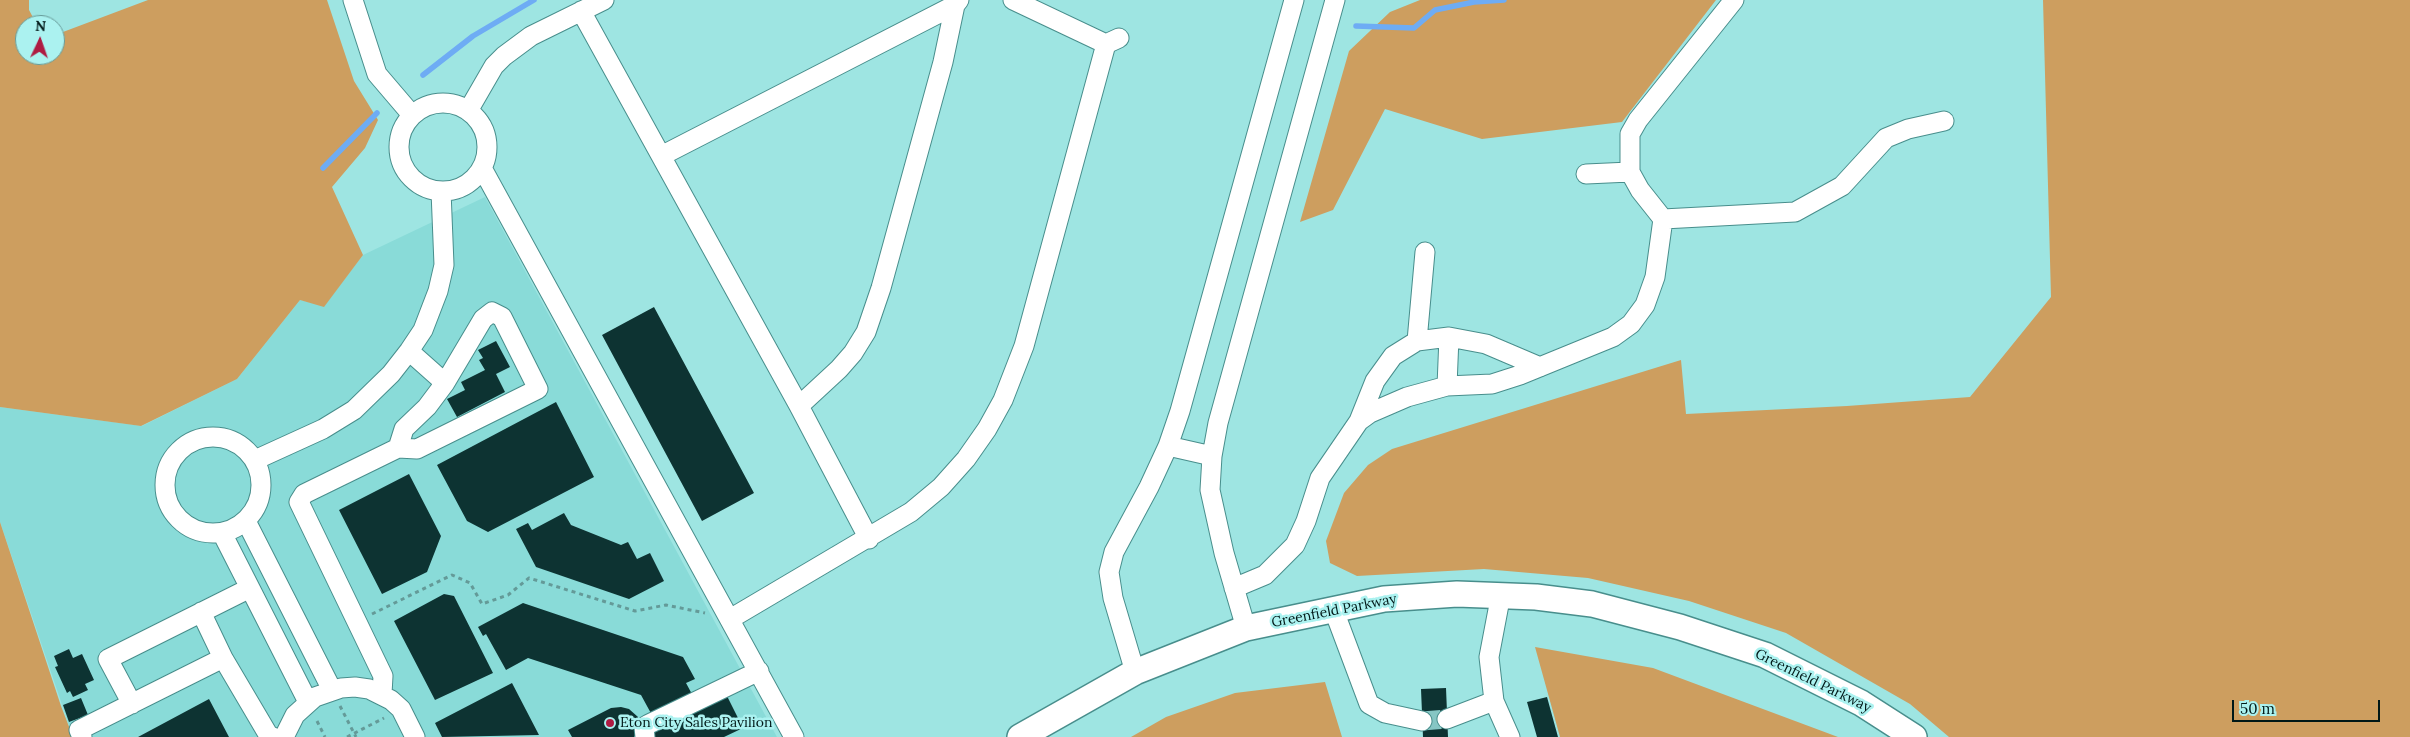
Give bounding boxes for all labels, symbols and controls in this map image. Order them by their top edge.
north arrow [15,15,65,65]
text: N [35,17,47,35]
street label: Greenfield Parkway [1270,591,1398,631]
street label: Greenfield Parkway [1752,646,1874,716]
scale bar [2235,690,2382,722]
text: 50 m [2240,699,2275,718]
place label: Eton City Sales Pavilion [620,715,772,731]
marker: Eton City Sales Pavilion [604,717,616,729]

